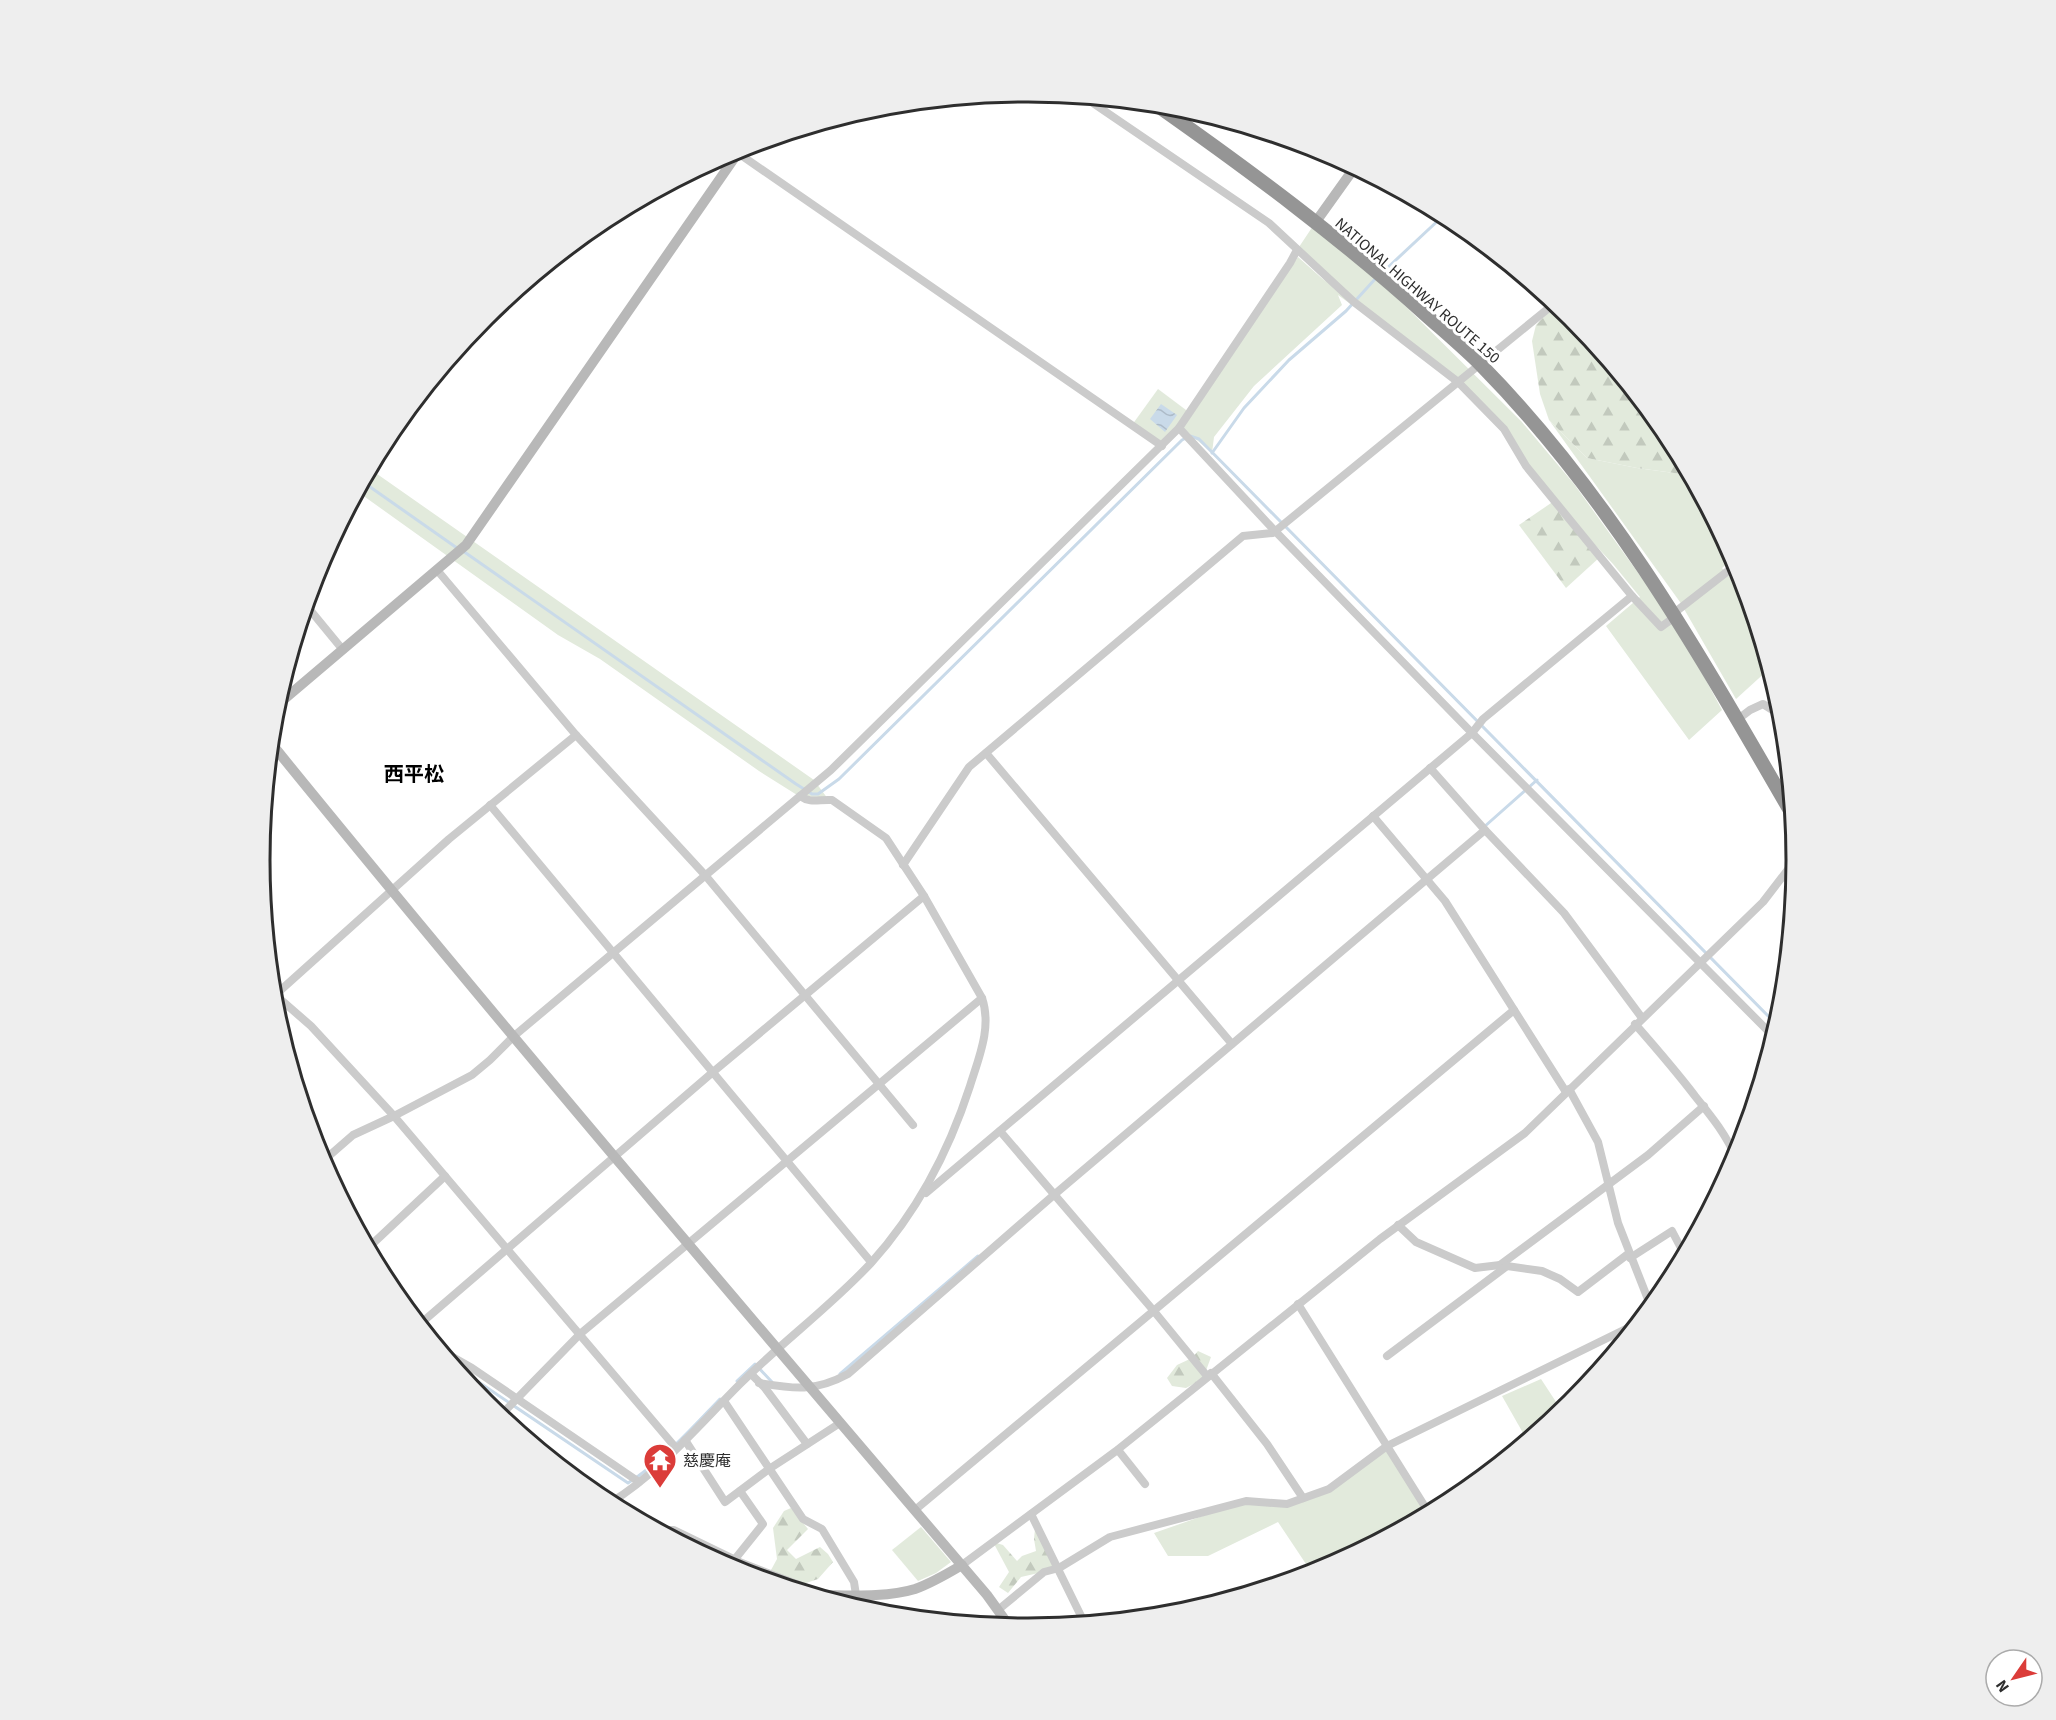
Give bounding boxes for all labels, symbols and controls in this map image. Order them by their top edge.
street label: NATIONAL HIGHWAY ROUTE 150 [1330,213,1505,369]
district label: 西平松 [384,761,444,789]
temple icon: 慈慶庵 [642,1442,678,1489]
place label: 慈慶庵 [683,1450,731,1472]
north arrow [1984,1648,2044,1708]
text: N [1990,1675,2015,1697]

